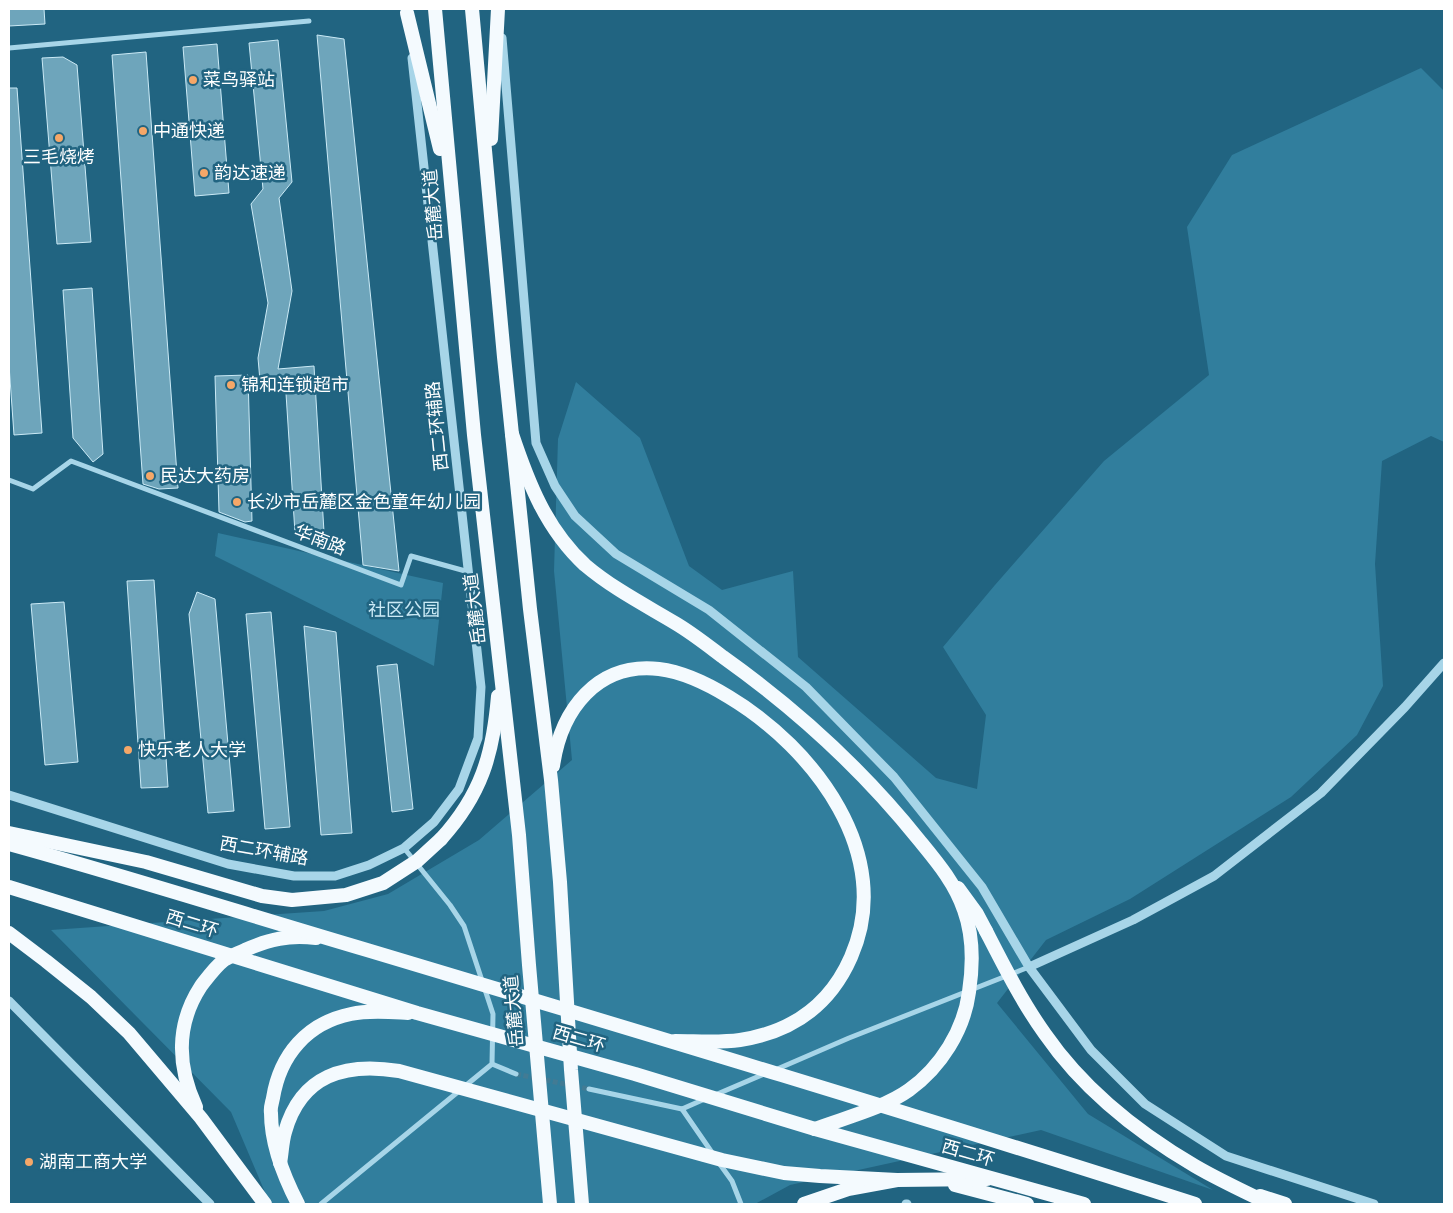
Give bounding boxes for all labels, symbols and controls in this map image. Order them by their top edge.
place label: 菜鸟驿站 [203,67,275,91]
marker: 菜鸟驿站 [187,74,199,86]
place label: 中通快递 [153,118,225,142]
marker: 中通快递 [137,125,149,137]
marker: 三毛烧烤 [53,132,65,144]
place label: 三毛烧烤 [23,144,95,168]
place label: 韵达速递 [214,160,286,184]
marker: 韵达速递 [198,167,210,179]
street label: 岳麓大道 [417,168,447,242]
place label: 锦和连锁超市 [241,372,349,396]
marker: 锦和连锁超市 [225,379,237,391]
street label: 西二环辅路 [419,380,453,472]
place label: 民达大药房 [160,463,250,487]
marker: 民达大药房 [144,470,156,482]
place label: 长沙市岳麓区金色童年幼儿园 [247,489,481,513]
marker: 长沙市岳麓区金色童年幼儿园 [231,496,243,508]
street label: 华南路 [291,518,350,560]
street label: 岳麓大道 [458,572,490,646]
park label: 社区公园 [368,597,440,621]
place label: 快乐老人大学 [138,737,246,761]
marker: 快乐老人大学 [122,744,134,756]
street label: 西二环辅路 [218,830,311,870]
street label: 西二环 [163,904,222,942]
street label: 岳麓大道 [498,974,528,1048]
street label: 西二环 [550,1019,609,1057]
street label: 西二环 [939,1133,998,1171]
place label: 湖南工商大学 [39,1149,147,1173]
marker: 湖南工商大学 [23,1156,35,1168]

